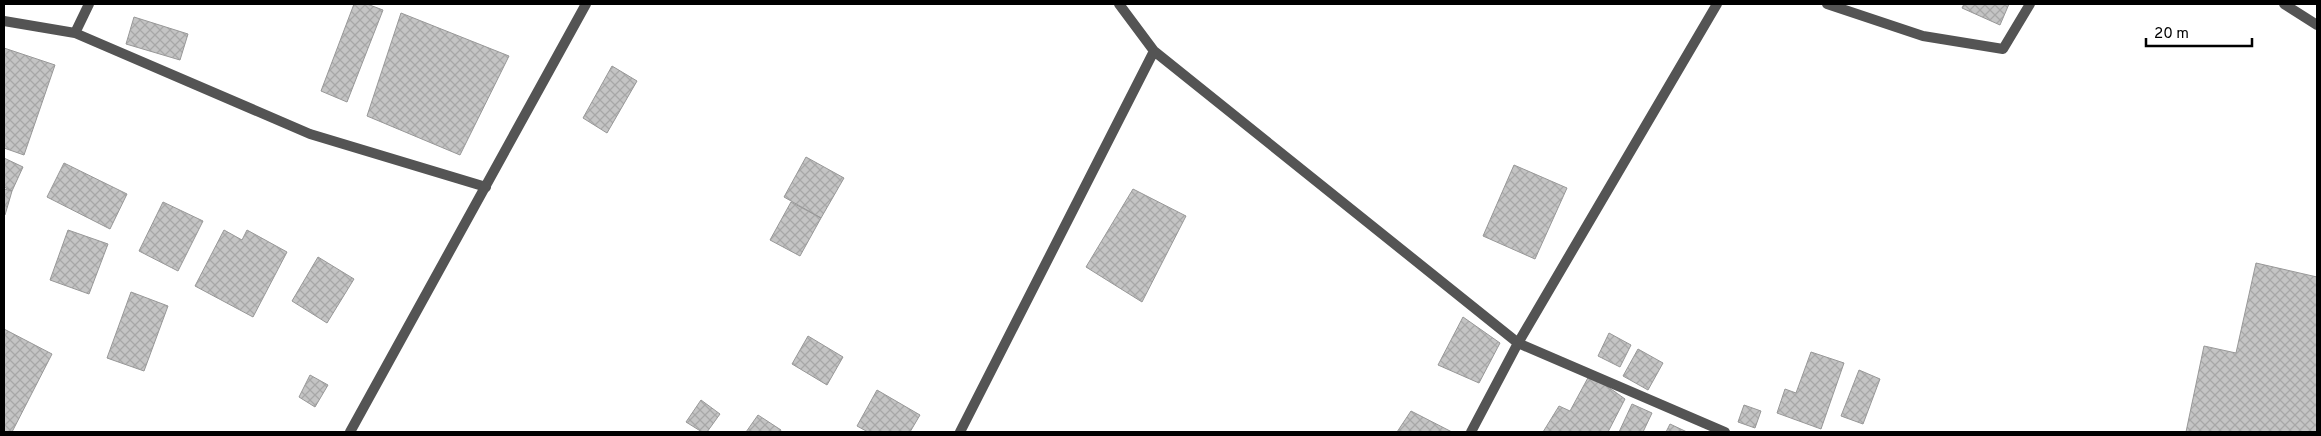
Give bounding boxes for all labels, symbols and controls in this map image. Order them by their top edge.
scale bar [2146,15,2252,47]
text: 20 m [2154,25,2189,44]

